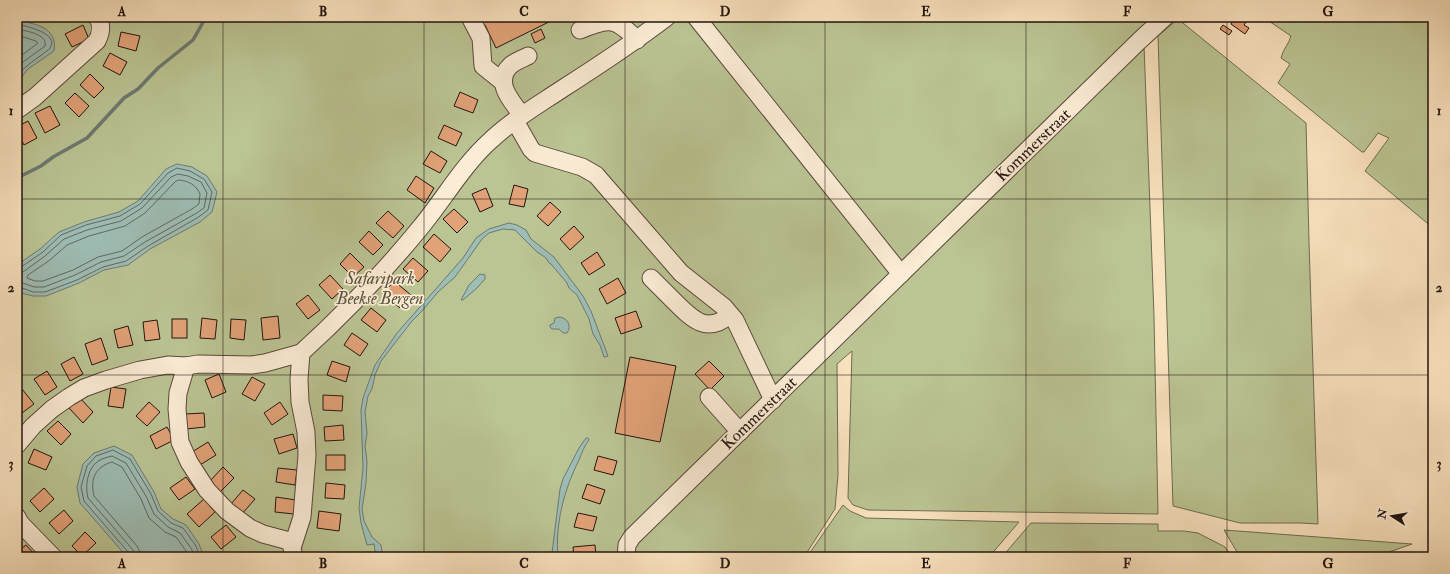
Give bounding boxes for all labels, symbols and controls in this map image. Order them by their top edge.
text: A [117,4,127,20]
text: B [319,4,327,20]
text: C [519,4,529,20]
text: D [720,4,731,20]
text: E [921,4,931,20]
text: F [1123,4,1132,20]
text: G [1323,4,1334,20]
text: 1 [9,103,14,119]
text: 1 [1437,103,1442,119]
street label: Kommerstraat [991,104,1075,186]
park label: Safaripark Beekse Bergen [336,268,423,309]
text: 2 [8,280,15,296]
text: 2 [1436,280,1443,296]
street label: Kommerstraat [717,372,801,454]
text: 3 [9,456,14,472]
text: 3 [1437,456,1442,472]
north arrow [1372,496,1412,536]
text: N [1375,507,1390,521]
text: A [117,556,127,572]
text: B [319,556,327,572]
text: C [519,556,529,572]
text: D [720,556,731,572]
text: E [921,556,931,572]
text: F [1123,556,1132,572]
text: G [1323,556,1334,572]

